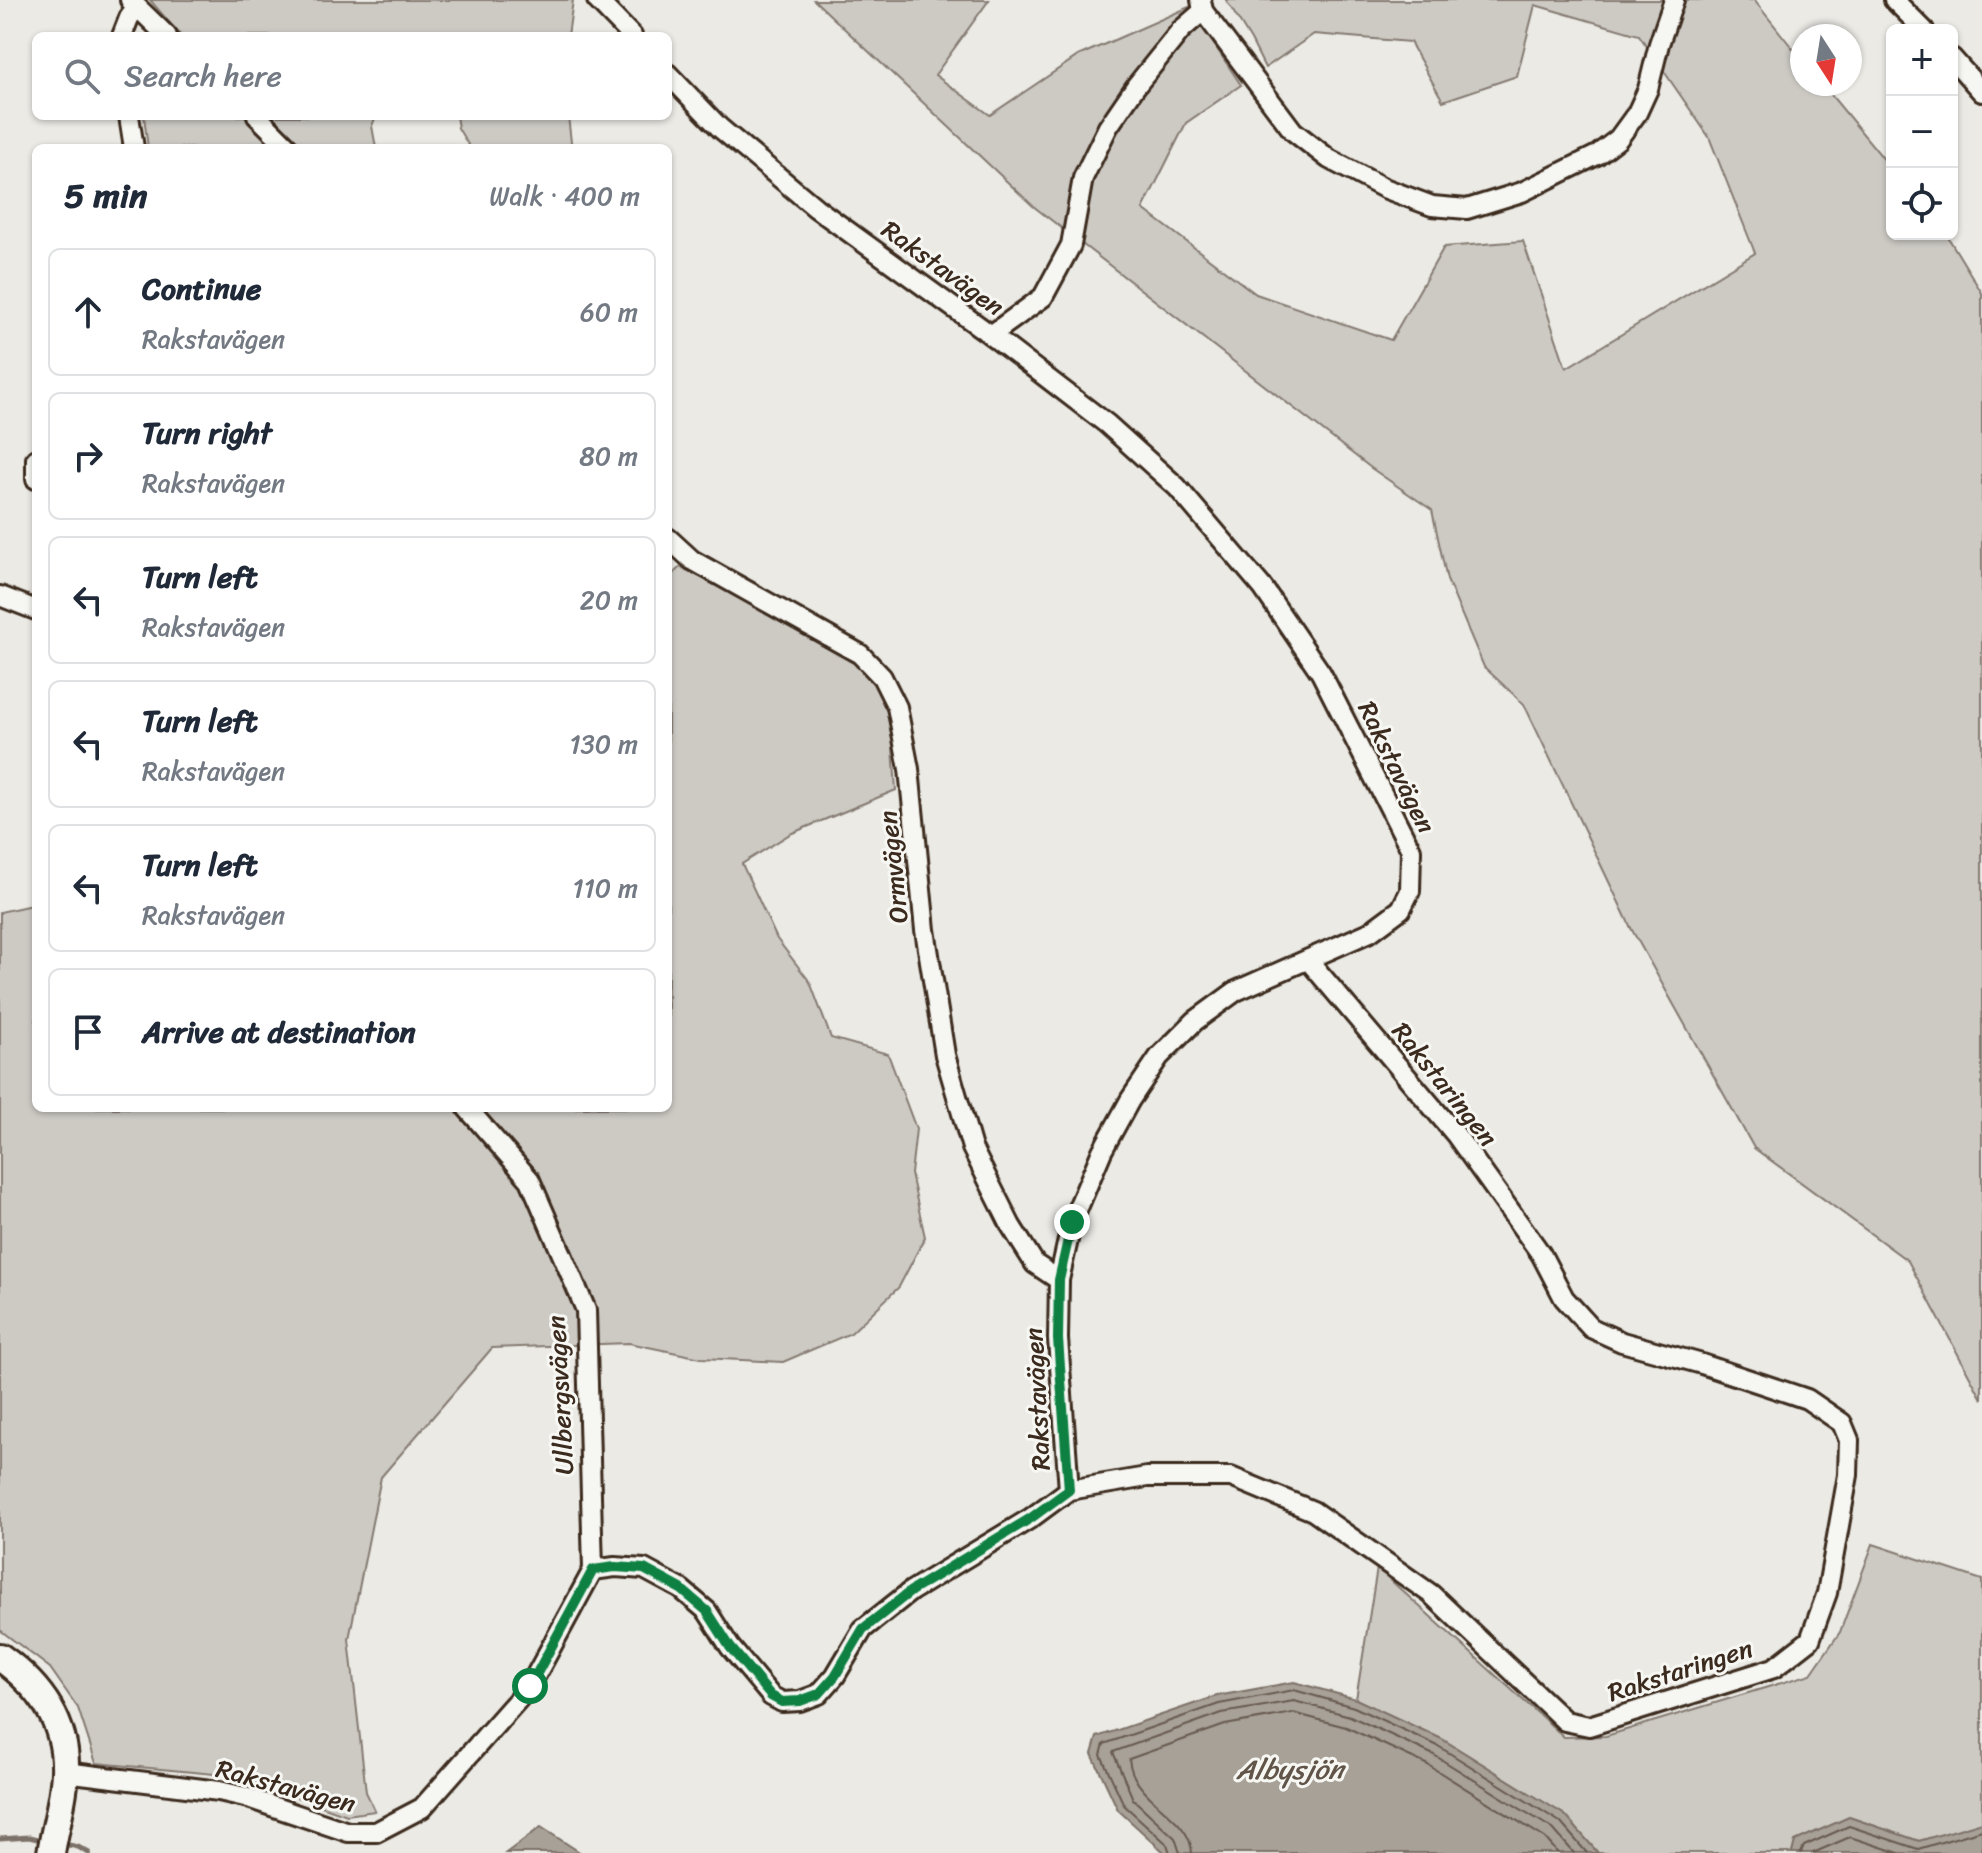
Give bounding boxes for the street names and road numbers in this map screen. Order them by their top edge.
street label: Rakstavägen [872,207,1014,329]
street label: Rakstavägen [1345,693,1449,841]
street label: Ormvägen [864,808,922,926]
street label: Rakstaringen [1380,1011,1510,1157]
street label: Ullbergsvägen [533,1314,587,1476]
street label: Rakstavägen [1010,1326,1064,1472]
street label: Rakstaringen [1601,1625,1759,1715]
street label: Rakstavägen [211,1745,361,1827]

